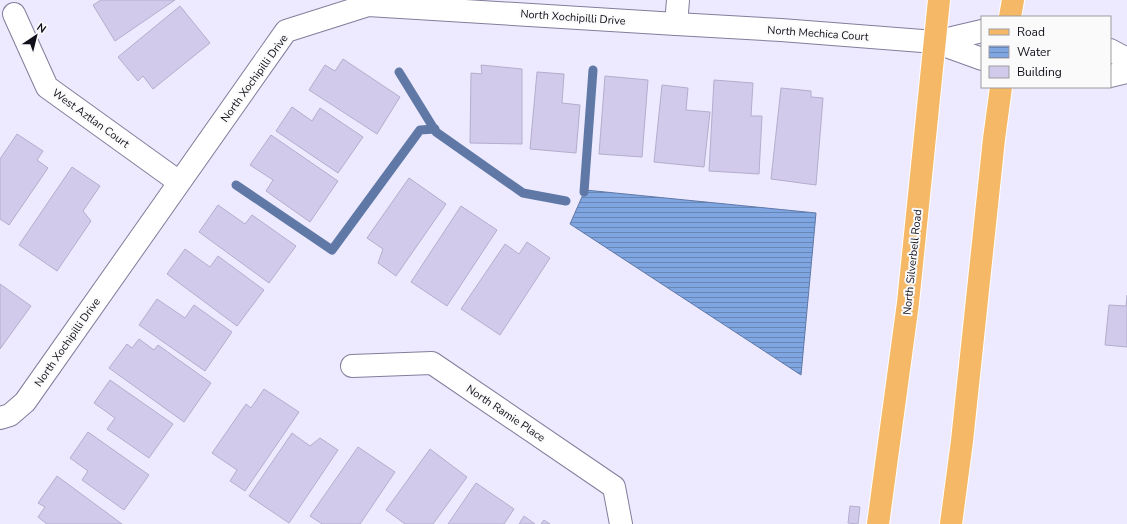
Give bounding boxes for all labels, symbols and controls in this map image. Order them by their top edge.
street label: North Xochipilli Drive [520,6,626,29]
north arrow [16,16,56,56]
legend [981,16,1111,88]
text: N [34,20,49,37]
street label: North Mechica Court [767,22,869,45]
text: Road [1017,24,1045,40]
street label: North Xochipilli Drive [217,31,292,125]
text: Water [1017,44,1051,60]
text: Building [1017,64,1062,80]
street label: West Aztlan Court [49,85,132,152]
street label: North Silverbell Road [899,208,926,316]
street label: North Xochipilli Drive [31,295,104,390]
street label: North Ramie Place [463,381,548,445]

